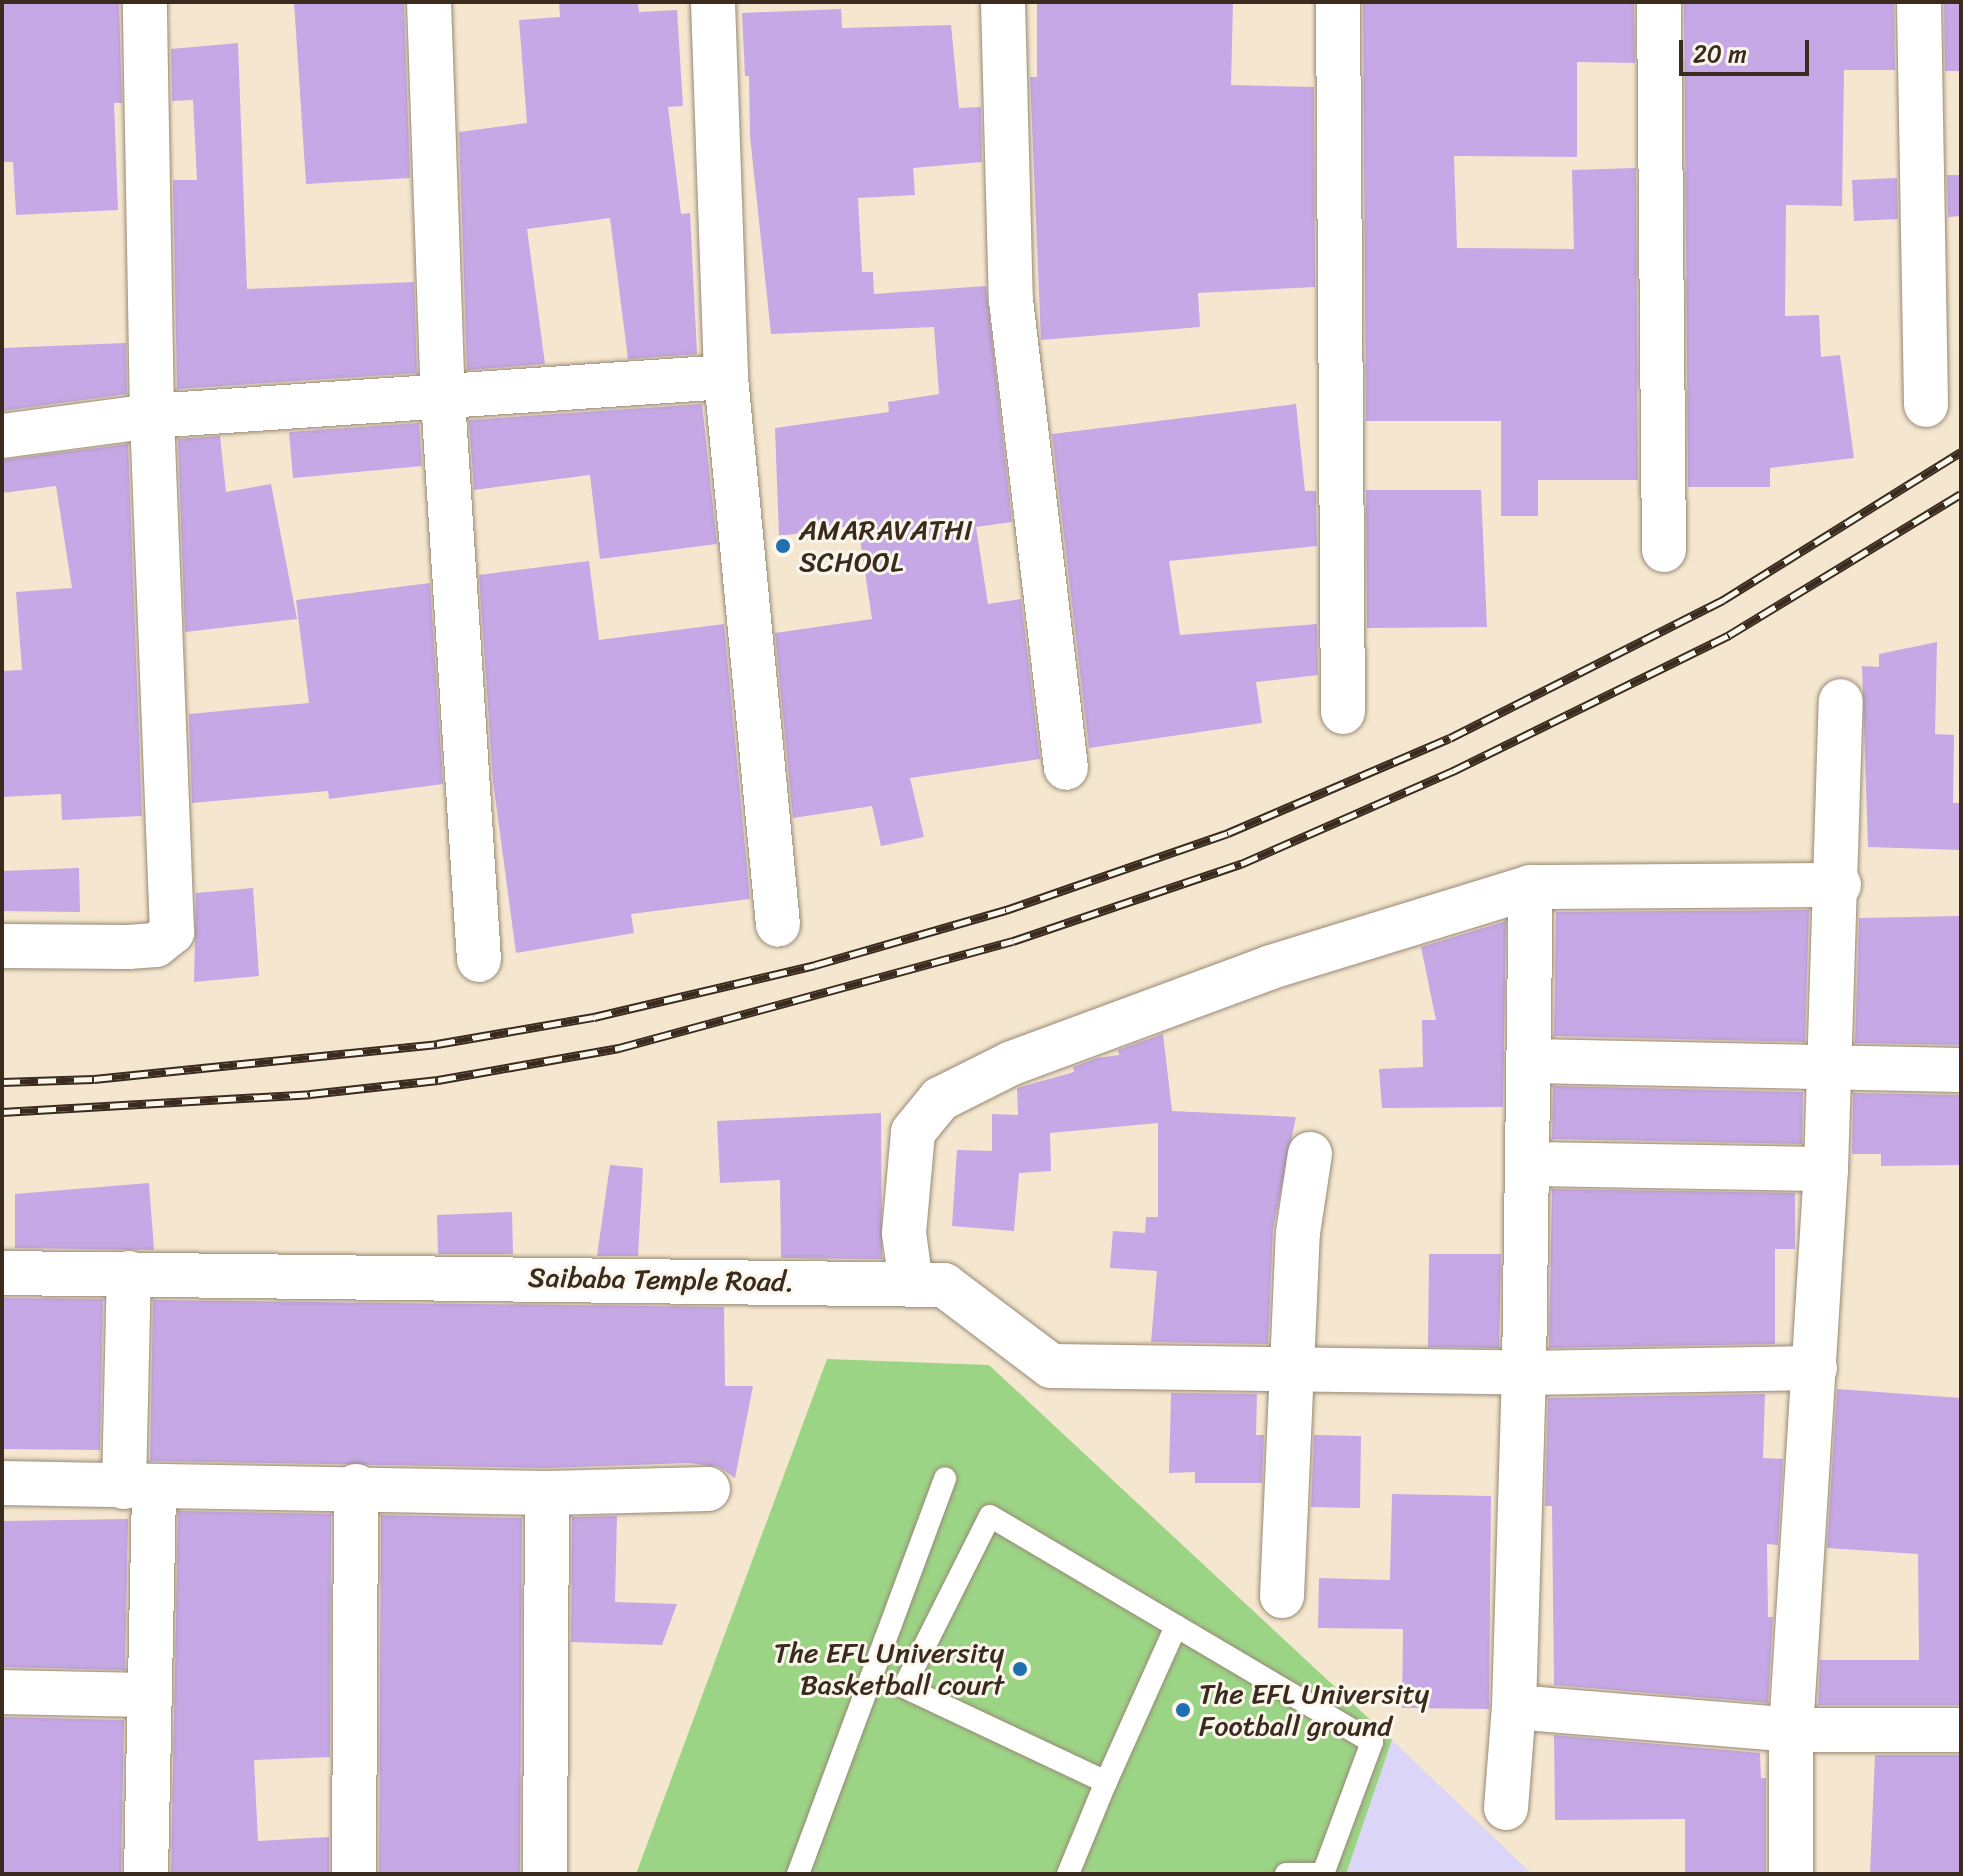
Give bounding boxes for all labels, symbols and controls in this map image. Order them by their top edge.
scale bar [1683,24,1813,74]
text: 20 m [1693,33,1747,75]
place label: AMARAVATHI SCHOOL [799,513,973,579]
marker: AMARAVATHI SCHOOL [774,537,792,555]
street label: Saibaba Temple Road. [527,1261,795,1299]
place label: The EFL University Basketball court [774,1636,1004,1702]
marker: The EFL University Basketball court [1011,1660,1029,1678]
place label: The EFL University Football ground [1199,1677,1429,1743]
marker: The EFL University Football ground [1174,1701,1192,1719]

